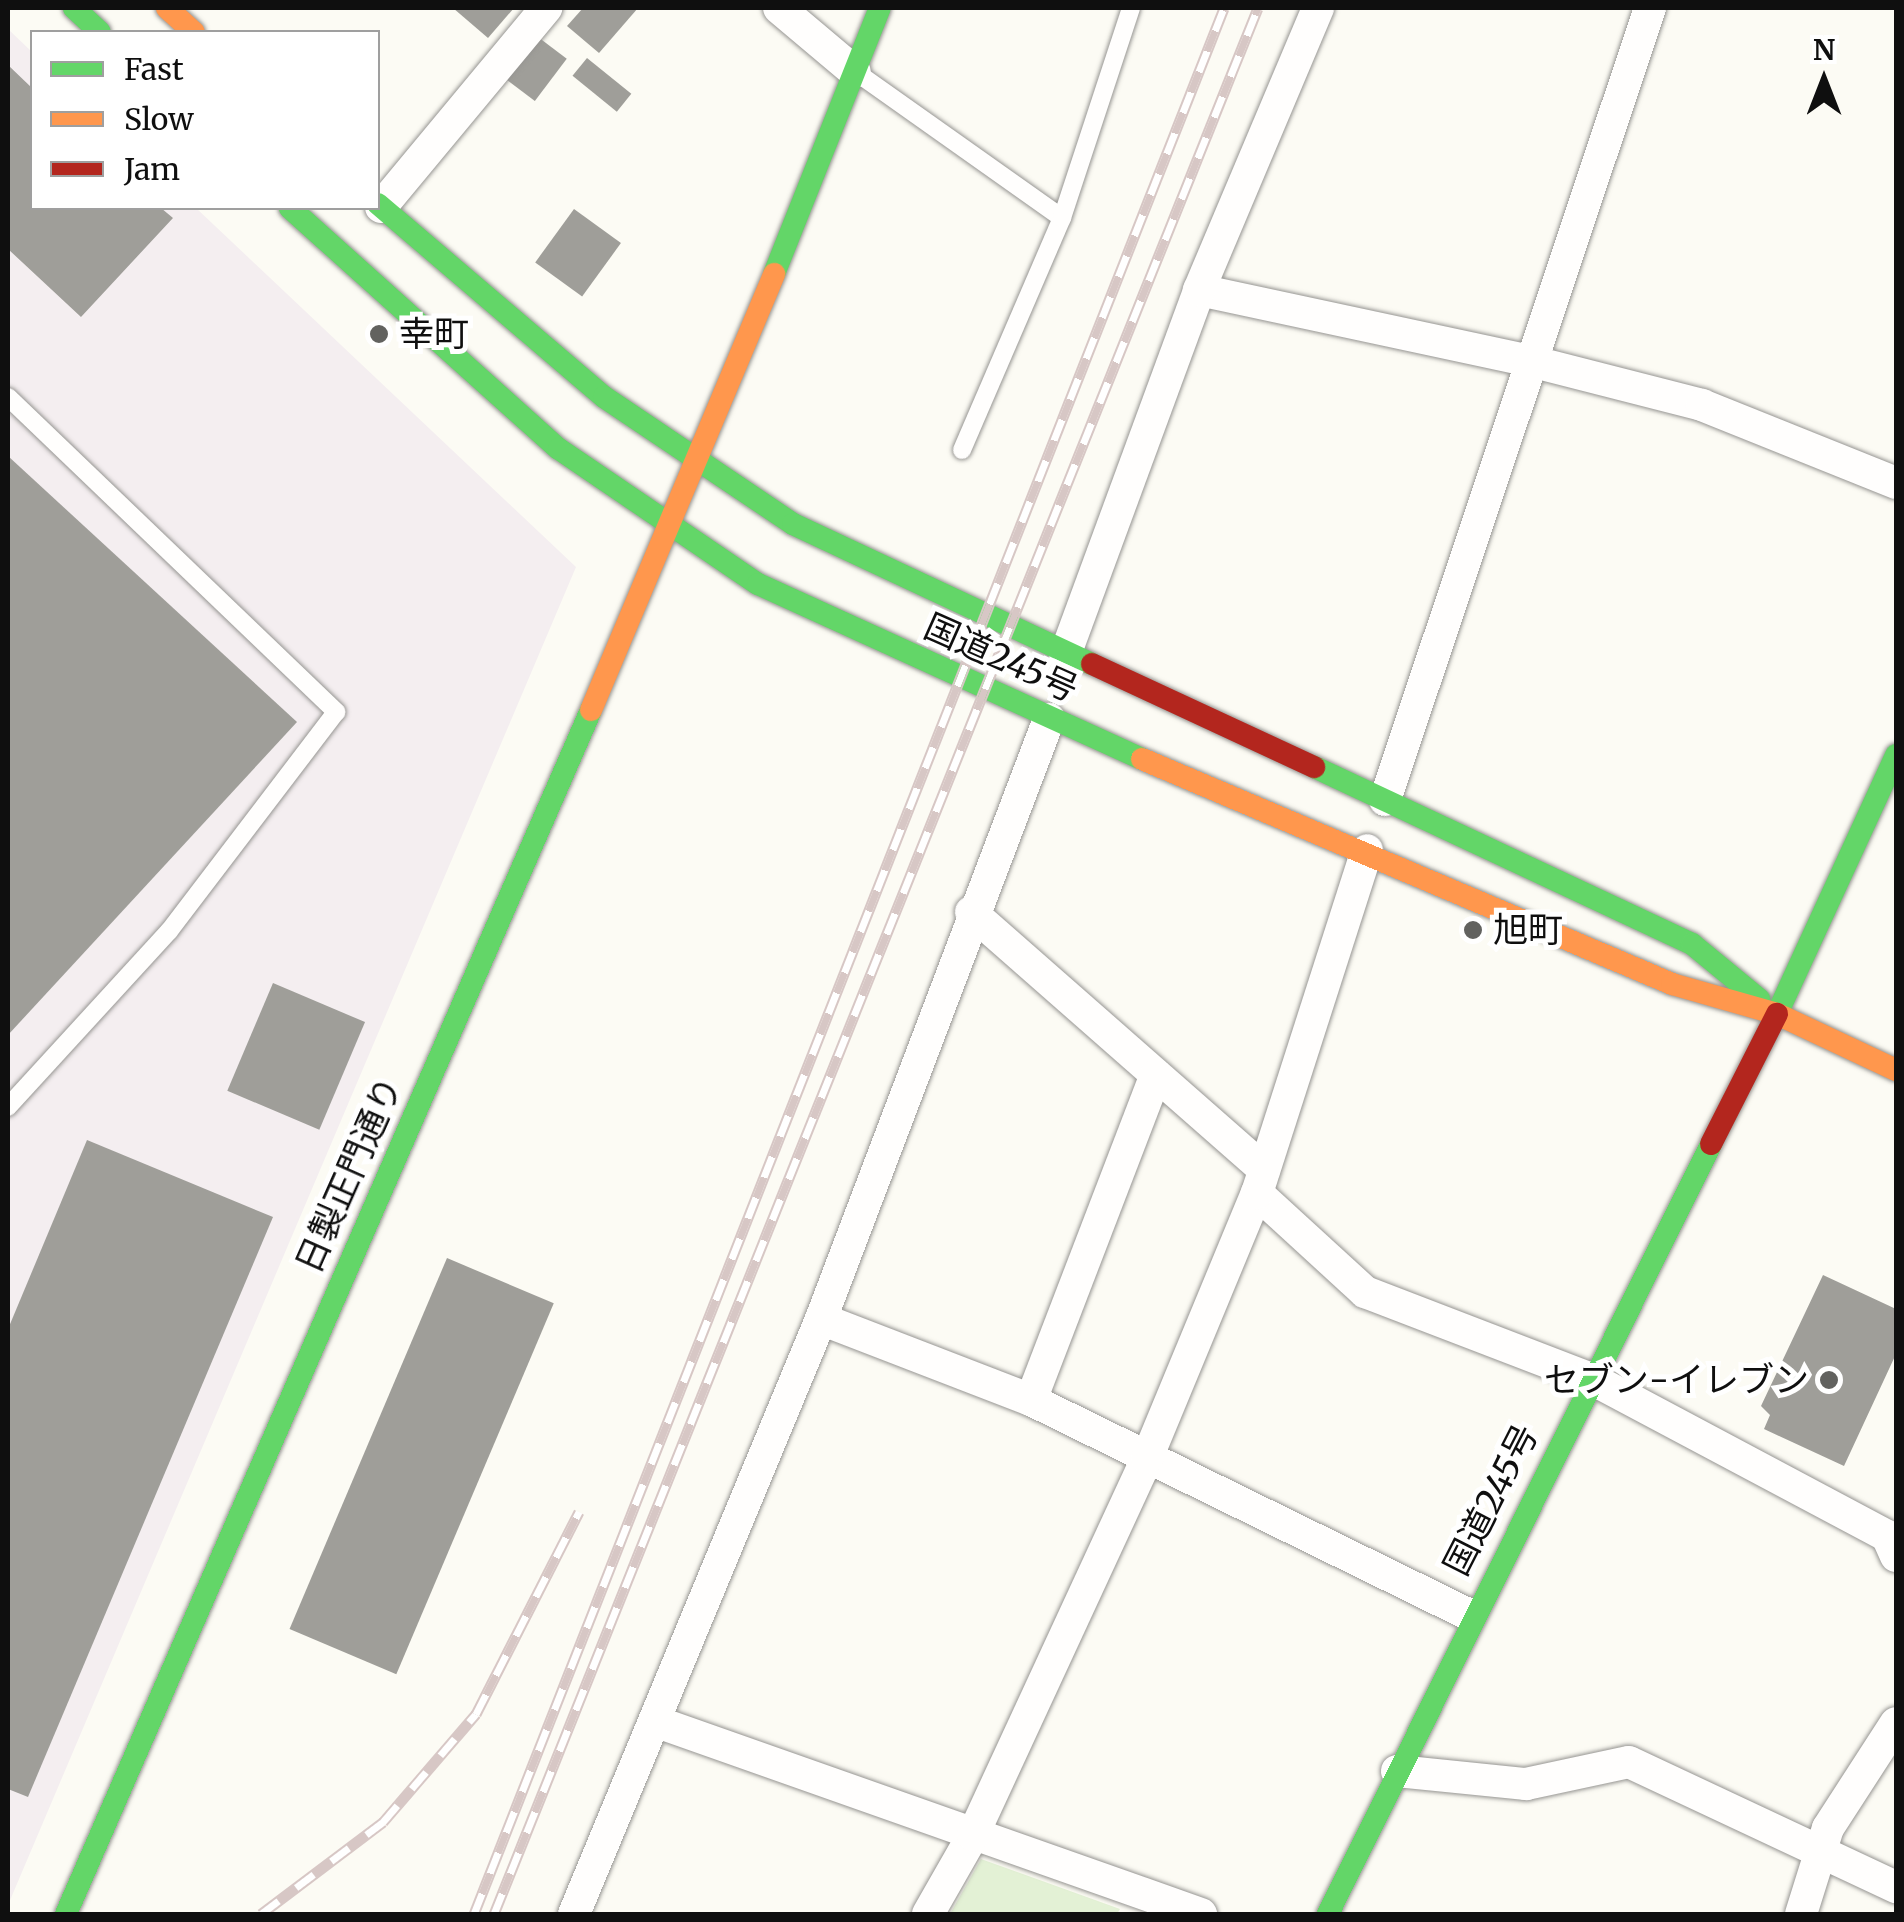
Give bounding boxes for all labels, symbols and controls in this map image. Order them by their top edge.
legend [30,30,380,210]
north arrow [1774,30,1874,130]
text: N [1813,32,1835,68]
text: Fast [124,50,184,88]
text: Slow [124,100,194,138]
text: Jam [124,150,180,188]
place label: 幸町 [399,313,469,355]
marker: 幸町 [368,323,390,345]
street label: 国道245号 [918,606,1084,710]
place label: 旭町 [1493,909,1563,951]
marker: 旭町 [1462,919,1484,941]
street label: 日製正門通り [287,1071,411,1279]
place label: セブン-イレブン [1544,1359,1809,1401]
marker: セブン-イレブン [1818,1369,1840,1391]
street label: 国道245号 [1435,1418,1547,1582]

